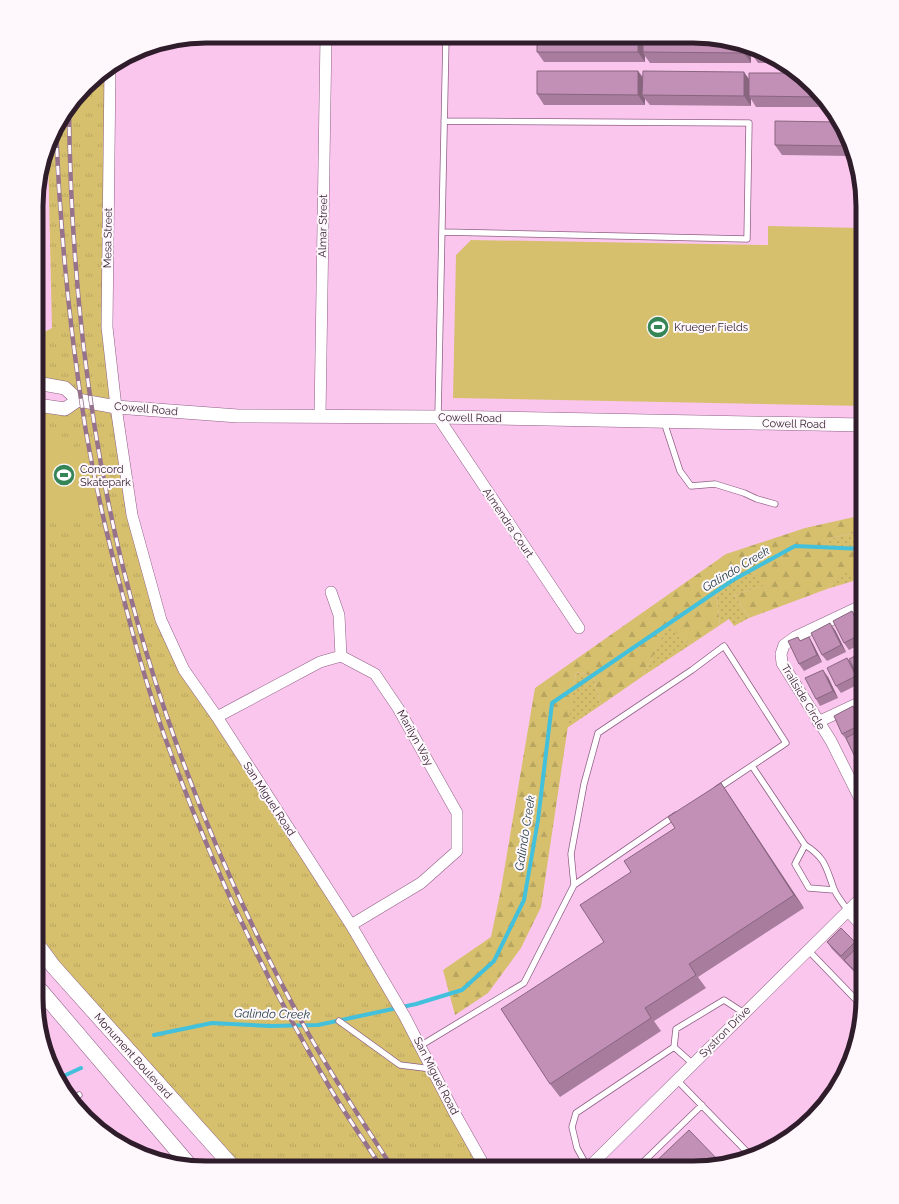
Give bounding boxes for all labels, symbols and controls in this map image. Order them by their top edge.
street label: Almar Street [316,194,330,258]
street label: Mesa Street [101,207,115,268]
sports icon: Krueger Fields [645,314,671,340]
place label: Krueger Fields [674,321,748,334]
street label: Cowell Road [114,400,179,418]
street label: Cowell Road [438,411,502,425]
street label: Cowell Road [762,417,826,431]
sports icon: Concord Skatepark [51,462,77,488]
place label: Concord Skatepark [80,463,131,489]
street label: Almendra Court [480,486,536,560]
water label: Galindo Creek [700,543,773,595]
street label: Trailside Circle [778,662,828,732]
street label: Marilyn Way [394,708,436,768]
street label: San Miguel Road [240,760,298,839]
water label: Galindo Creek [512,794,538,872]
street label: Systron Drive [697,1003,754,1060]
water label: Galindo Creek [234,1006,311,1022]
street label: Monument Boulevard [91,1011,175,1101]
street label: San Miguel Road [411,1035,461,1117]

